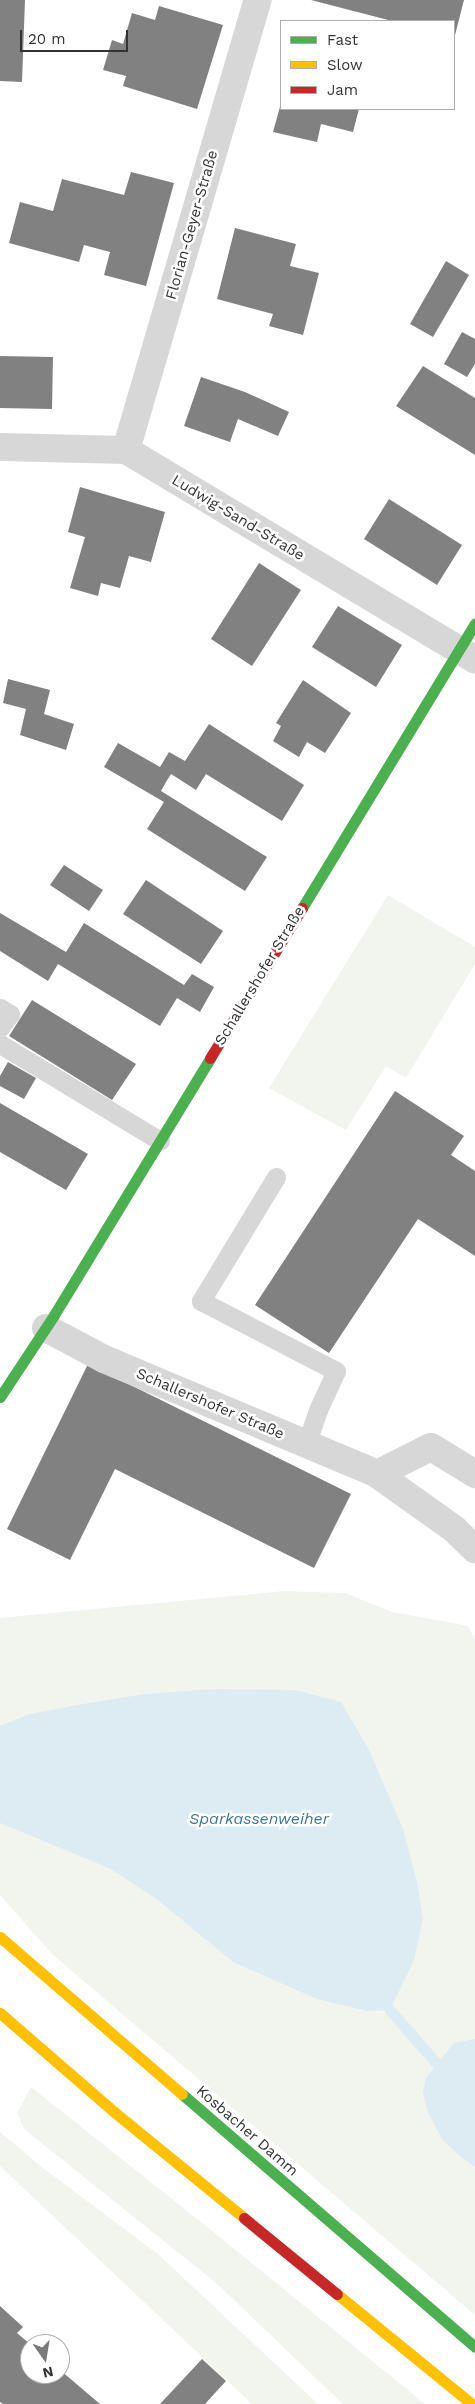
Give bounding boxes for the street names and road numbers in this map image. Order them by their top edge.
street label: Florian-Geyer-Straße [162,148,222,302]
street label: Ludwig-Sand-Straße [168,471,308,565]
street label: Schallershofer Straße [211,903,309,1049]
street label: Schallershofer Straße [133,1365,287,1443]
street label: Kosbacher Damm [192,2082,302,2180]

